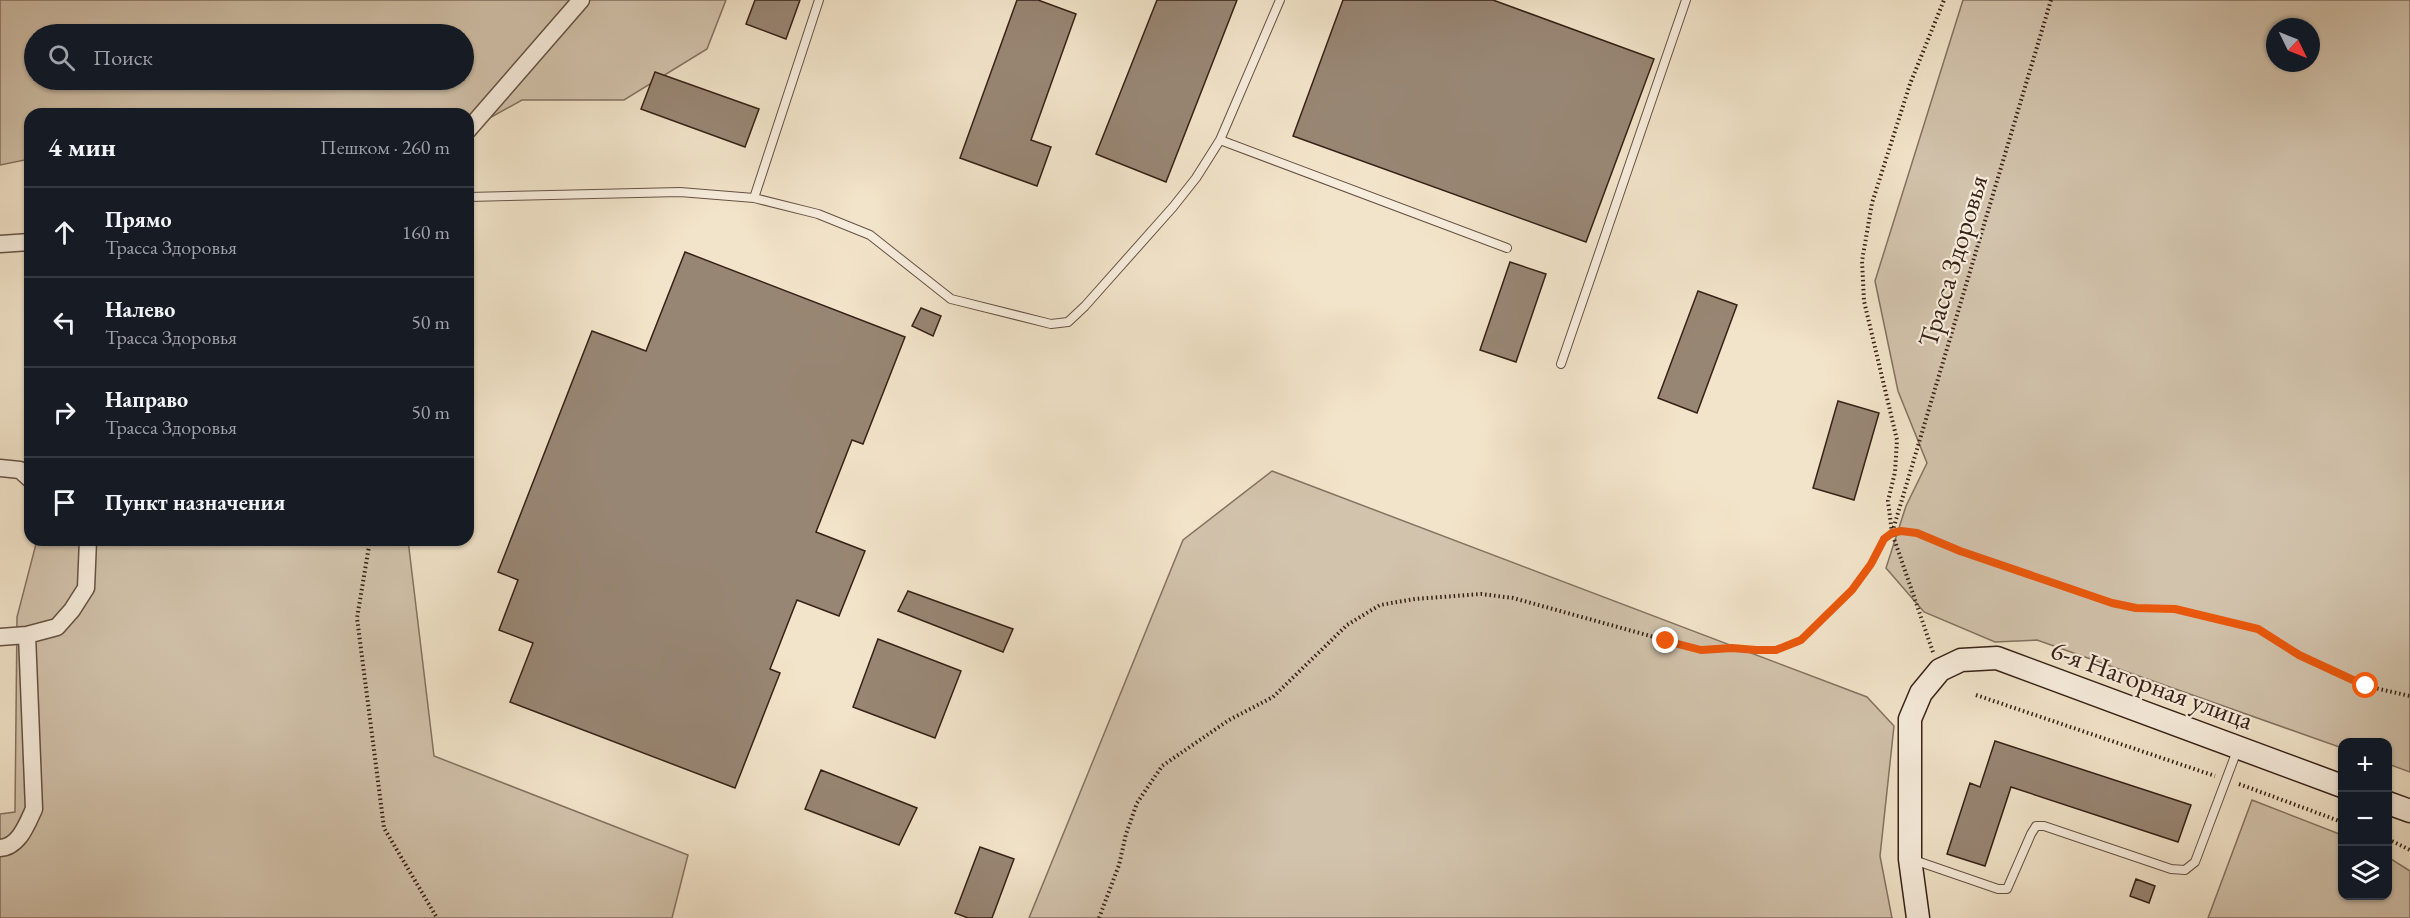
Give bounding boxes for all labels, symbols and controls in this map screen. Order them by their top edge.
north arrow [2266,18,2320,72]
search box [24,24,474,90]
icon: search [45,41,78,74]
text: Поиск [93,43,153,72]
text: 4 мин [48,130,116,164]
text: Пешком · 260 m [320,134,450,160]
street label: Трасса Здоровья [1910,171,1995,351]
text: Прямо [105,205,172,234]
icon: ahead [48,216,81,249]
text: 160 m [402,219,450,245]
text: Трасса Здоровья [105,234,237,260]
text: Налево [105,295,175,324]
icon: left [48,306,81,339]
text: 50 m [411,309,450,335]
text: Трасса Здоровья [105,324,237,350]
text: Направо [105,385,188,414]
icon: right [48,396,81,429]
text: 50 m [411,399,450,425]
text: Трасса Здоровья [105,414,237,440]
icon: arrive [48,486,81,519]
text: Пункт назначения [105,488,285,517]
route end [1652,627,1678,653]
street label: 6-я Нагорная улица [2046,632,2258,737]
route start [2352,672,2378,698]
map controls [2338,738,2392,900]
button: + [2338,738,2392,792]
button: − [2338,792,2392,846]
button: layers [2338,846,2392,900]

